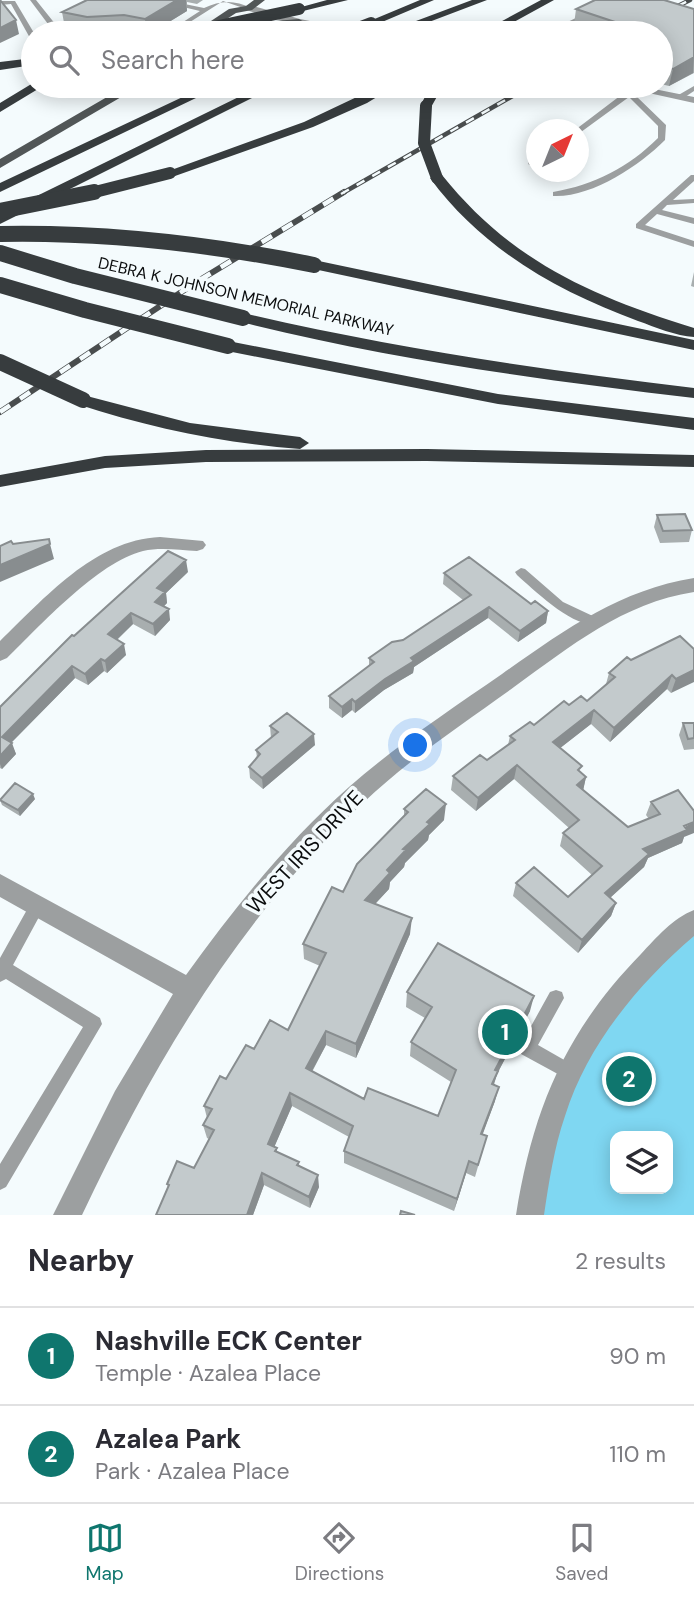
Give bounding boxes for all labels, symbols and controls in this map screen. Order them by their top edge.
search box [21,21,673,98]
icon: search [45,41,83,79]
text: Search here [101,43,244,77]
north arrow [526,119,589,182]
street label: DEBRA K JOHNSON MEMORIAL PARKWAY [96,252,396,341]
your location [398,728,432,762]
street label: WEST IRIS DRIVE [240,784,370,920]
pin: 1 [482,1006,528,1058]
pin: 2 [606,1053,652,1105]
map controls [610,1131,673,1194]
button: layers [610,1131,673,1194]
text: Nearby [28,1241,134,1280]
text: 2 results [575,1246,666,1276]
text: Nashville ECK Center [95,1324,362,1358]
text: 1 [47,1341,55,1371]
text: 90 m [609,1341,666,1371]
text: Temple · Azalea Place [95,1358,321,1388]
text: Azalea Park [95,1422,241,1456]
text: 2 [44,1439,58,1469]
text: 110 m [609,1439,666,1469]
text: Park · Azalea Place [95,1456,290,1486]
tab: Map [86,1519,124,1586]
tab: Directions [295,1519,384,1586]
tab: Saved [555,1519,608,1586]

